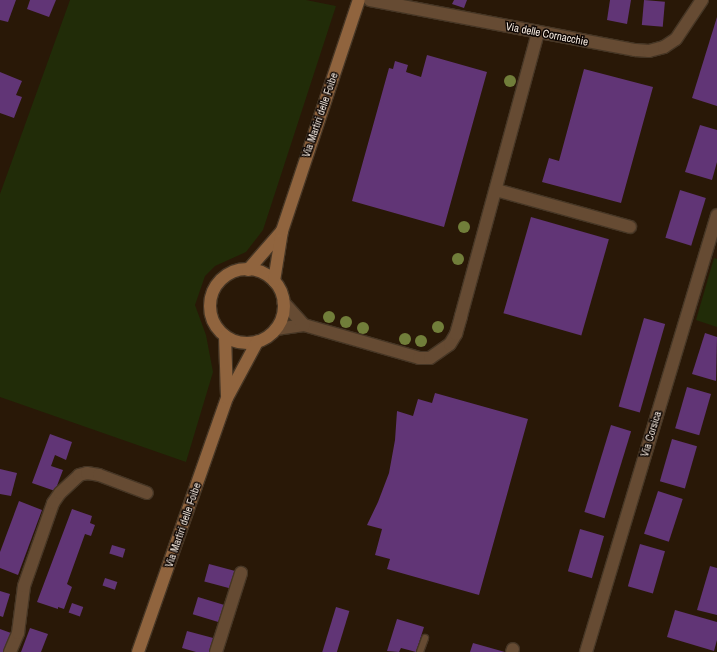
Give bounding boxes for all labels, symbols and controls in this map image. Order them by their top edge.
street label: Via delle Cornacchie [505,20,589,48]
street label: Via Martiri delle Foibe [299,71,341,159]
street label: Via Corsica [638,410,664,458]
street label: Via Martiri delle Foibe [162,481,204,569]

